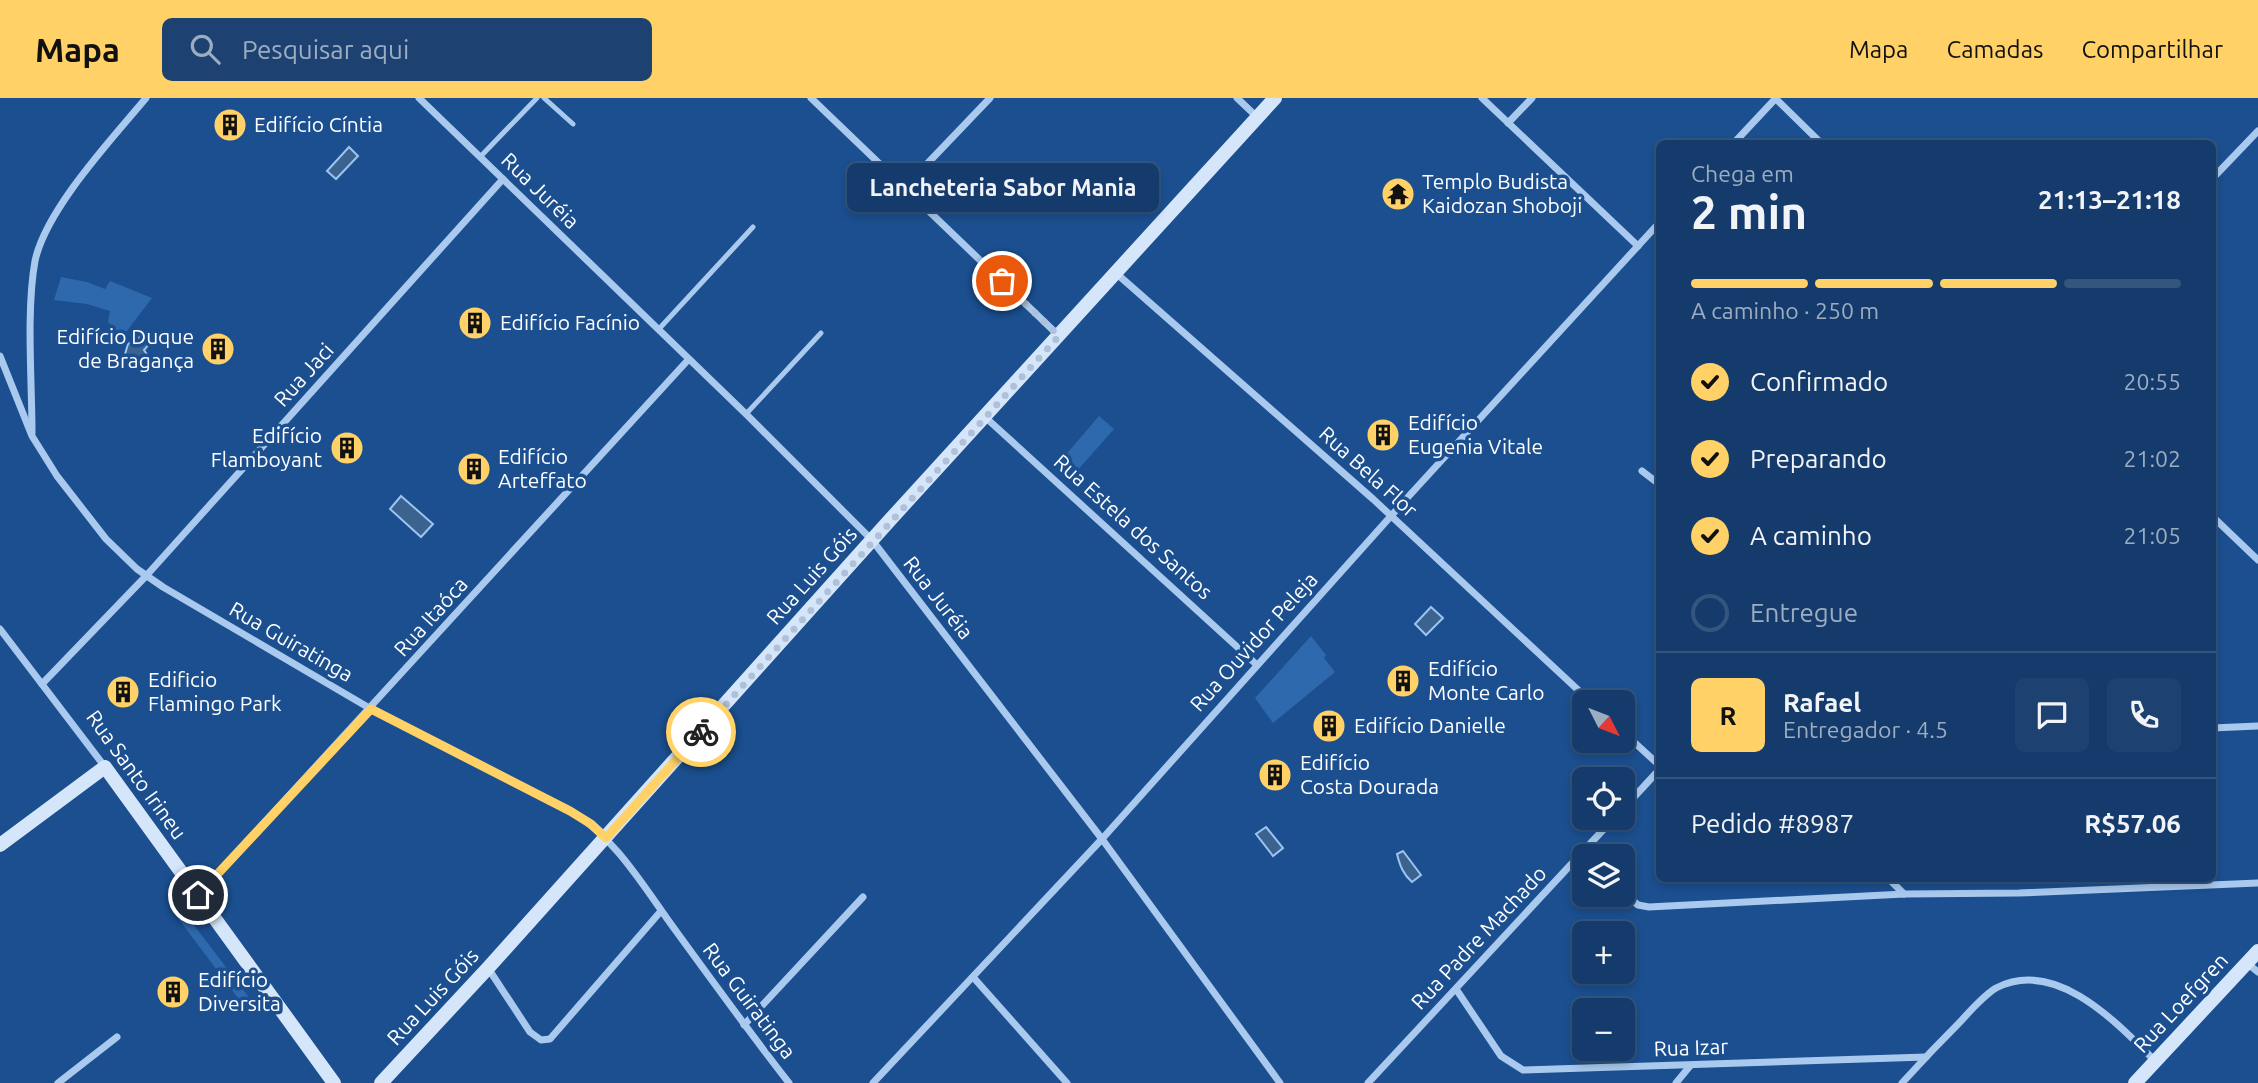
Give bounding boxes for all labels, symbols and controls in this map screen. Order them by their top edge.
search box [162,18,652,81]
icon: search [186,30,224,68]
text: Mapa [35,31,120,68]
text: Pesquisar aqui [242,35,409,64]
text: Mapa [1849,36,1908,63]
text: Camadas [1946,36,2043,63]
text: Compartilhar [2081,36,2223,63]
building icon: Edifício Cíntia [211,106,249,144]
place label: Edifício Cíntia [254,112,383,136]
street label: Rua Juréia [497,147,584,233]
text: Chega em [1691,161,1794,186]
callout: Lancheteria Sabor Mania [846,162,1158,211]
place label: Templo Budista Kaidozan Shoboji [1422,169,1582,217]
text: Lancheteria Sabor Mania [870,175,1136,200]
temple icon: Templo Budista Kaidozan Shoboji [1379,175,1417,213]
text: 21:13–21:18 [2038,185,2181,214]
text: 2 min [1691,186,1807,238]
pin [972,251,1032,311]
icon: bag [983,262,1021,300]
text: A caminho · 250 m [1691,298,1879,323]
building icon: Edifício Facínio [456,304,494,342]
place label: Edifício Facínio [500,310,640,334]
place label: Edifício Duque de Bragança [56,324,194,372]
building icon: Edifício Duque de Bragança [199,330,237,368]
street label: Rua Jaci [269,338,338,411]
icon: check [1691,363,1729,401]
text: Confirmado [1750,367,1888,396]
text: 20:55 [2123,369,2181,394]
place label: Edifício Eugenia Vitale [1408,410,1543,458]
building icon: Edifício Eugenia Vitale [1364,416,1402,454]
street label: Rua Bela Flor [1315,421,1423,522]
place label: Edifício Flamboyant [211,423,322,471]
building icon: Edifício Flamboyant [328,429,366,467]
icon: check [1691,440,1729,478]
place label: Edifício Arteffato [498,444,587,492]
text: Preparando [1750,444,1887,473]
text: 21:02 [2123,446,2181,471]
street label: Rua Estela dos Santos [1050,449,1218,604]
building icon: Edifício Arteffato [455,450,493,488]
icon: check [1691,517,1729,555]
text: A caminho [1750,521,1872,550]
street label: Rua Luis Góis [761,522,861,629]
text: 21:05 [2123,523,2181,548]
street label: Rua Juréia [899,551,979,644]
street label: Rua Ouvidor Peleja [1185,567,1322,716]
street label: Rua Itaóca [389,572,472,661]
street label: Rua Guiratinga [225,596,358,686]
text: Entregue [1750,598,1858,627]
place label: Edifício Monte Carlo [1428,656,1545,704]
building icon: Edifício Monte Carlo [1384,662,1422,700]
place label: Edificio Flamingo Park [148,667,282,715]
building icon: Edificio Flamingo Park [104,673,142,711]
button: chat [2015,678,2089,752]
button: phone [2107,678,2181,752]
text: Rafael [1783,688,1861,717]
north arrow [1572,690,1634,752]
map controls [1572,690,1635,1061]
courier [666,697,736,767]
text: R [1719,701,1737,730]
street label: Rua Santo Irineu [82,705,192,844]
building icon: Edifício Danielle [1310,707,1348,745]
icon: bike [682,713,720,751]
place label: Edifício Danielle [1354,713,1506,737]
text: Entregador · 4.5 [1783,717,1948,742]
place label: Edifício Costa Dourada [1300,750,1439,798]
building icon: Edifício Costa Dourada [1256,756,1294,794]
button: locate [1572,767,1635,830]
text: Pedido #8987 [1691,809,1854,838]
text: R$57.06 [2084,809,2181,838]
button: layers [1572,844,1635,907]
street label: Rua Padre Machado [1406,861,1551,1014]
pin [168,865,228,925]
icon: home [179,876,217,914]
button: + [1572,921,1635,984]
street label: Rua Guiratinga [698,938,801,1063]
street label: Rua Luis Góis [382,943,483,1049]
street label: Rua Loefgren [2128,948,2232,1057]
place label: Edifício Diversita [198,967,281,1015]
building icon: Edifício Diversita [154,973,192,1011]
button: − [1572,998,1635,1061]
street label: Rua Izar [1653,1034,1729,1060]

